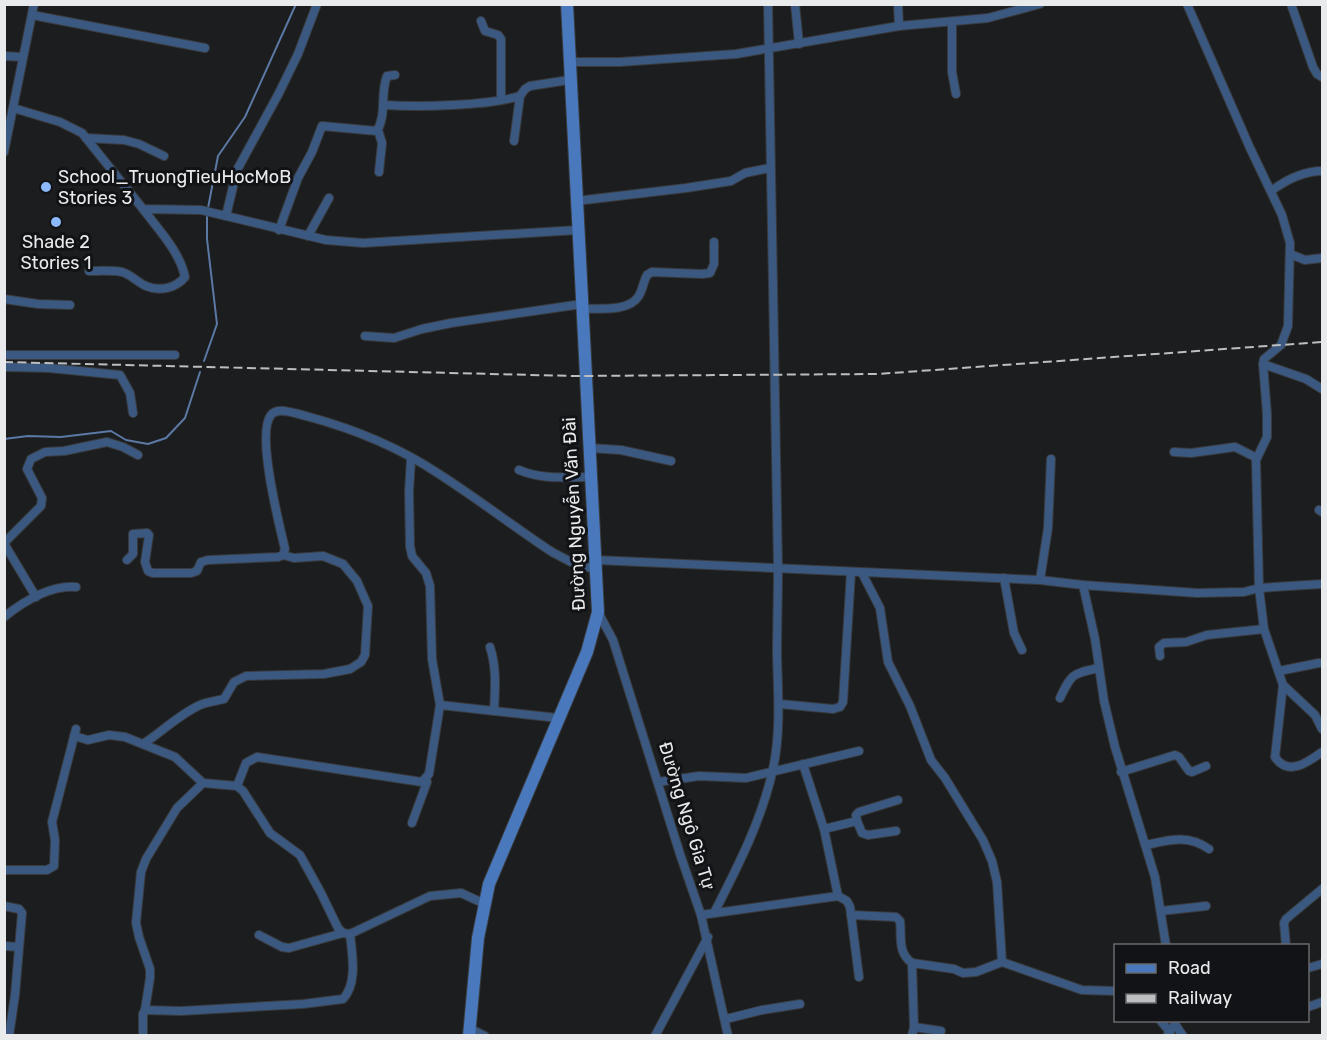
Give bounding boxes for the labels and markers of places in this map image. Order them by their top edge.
place label: School_TruongTieuHocMoB Stories 3 [58,166,291,209]
marker: School_TruongTieuHocMoB Stories 3 [39,180,53,194]
marker: Shade 2 Stories 1 [49,215,63,229]
place label: Shade 2 Stories 1 [20,231,92,274]

